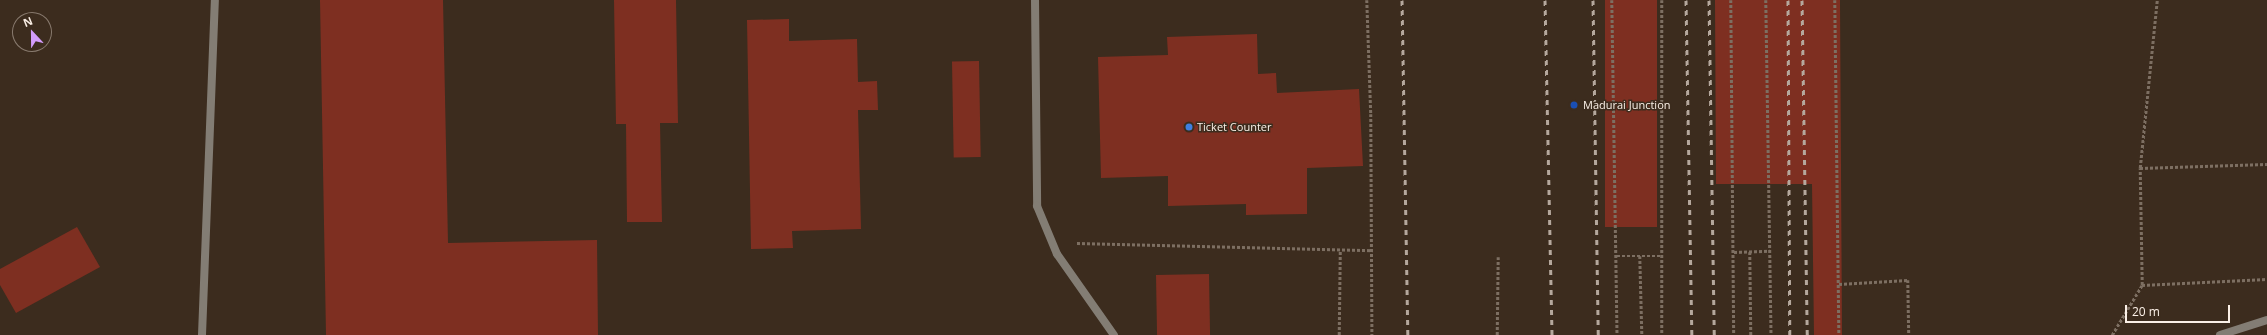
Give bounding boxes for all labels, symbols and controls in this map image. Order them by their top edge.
north arrow [12,12,52,52]
text: N [21,13,35,30]
place label: Madurai Junction [1583,98,1671,112]
marker: Madurai Junction [1568,99,1580,111]
place label: Ticket Counter [1197,120,1271,134]
marker: Ticket Counter [1184,122,1194,132]
scale bar [2127,297,2232,323]
text: 20 m [2132,303,2160,320]

